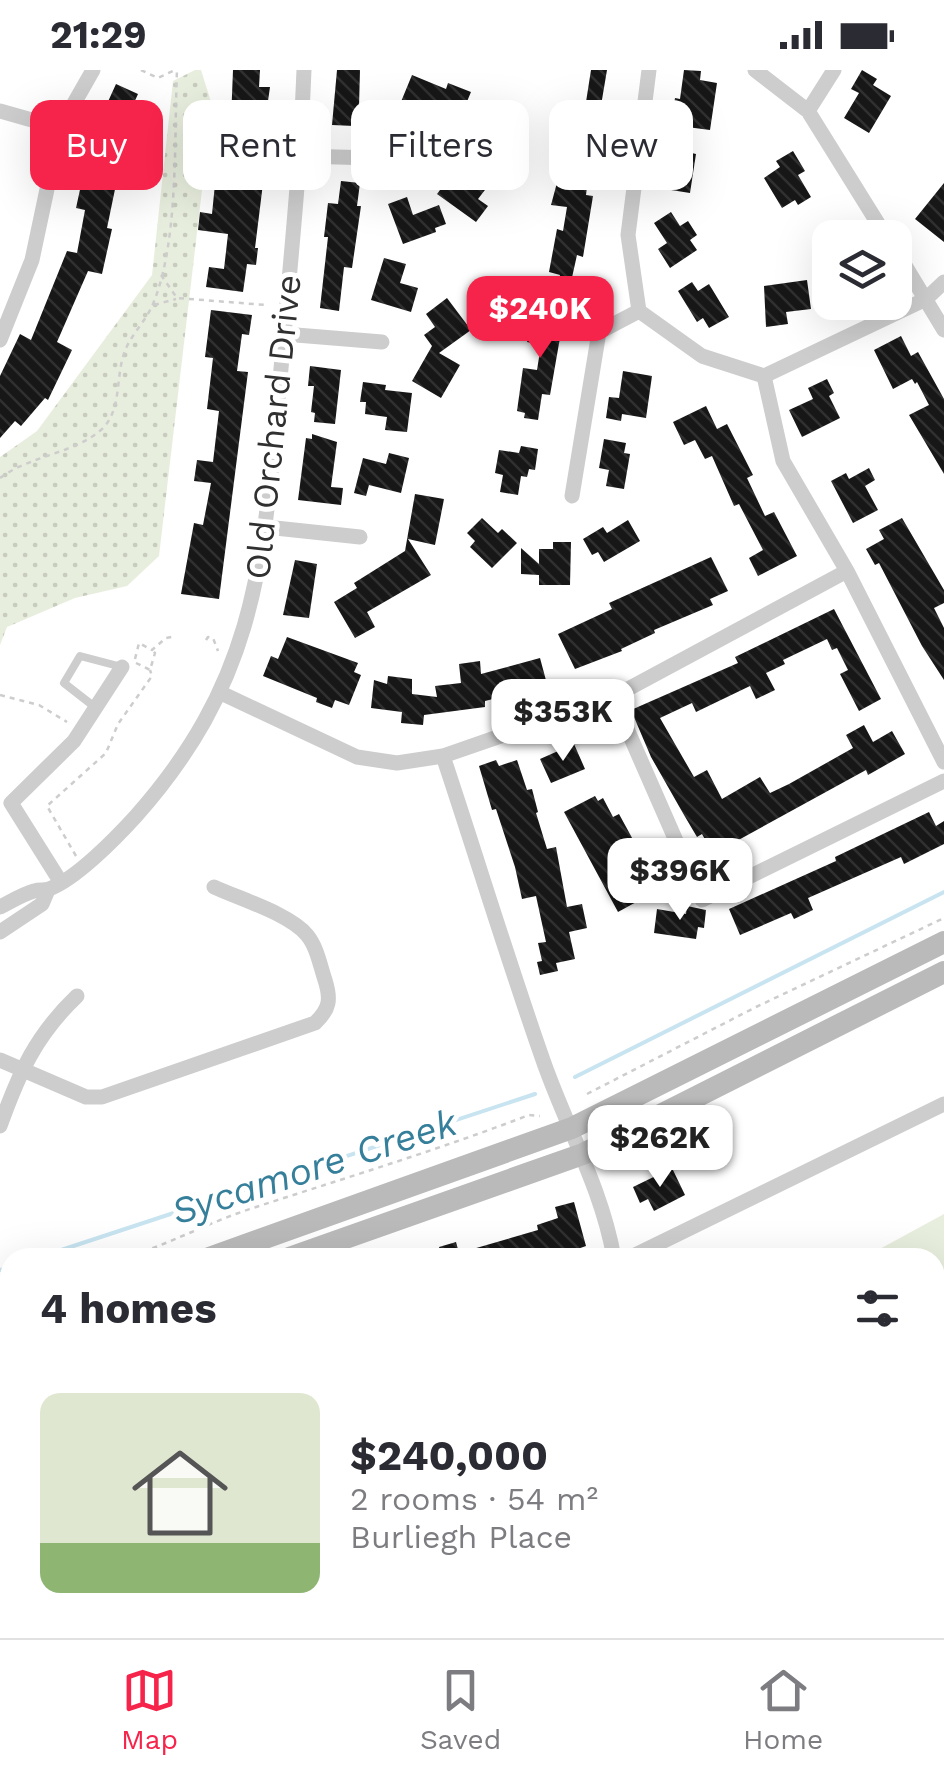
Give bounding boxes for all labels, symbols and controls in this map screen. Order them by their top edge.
text: 21:29 [50,13,147,57]
chip: Buy [30,100,163,190]
chip: Rent [183,100,331,190]
chip: Filters [351,100,529,190]
chip: New [549,100,693,190]
map controls [812,220,912,320]
button: layers [812,220,912,320]
street label: Old Orchard Drive [236,273,310,581]
pin: $240K [470,276,610,361]
text: $240K [489,289,591,327]
pin: $353K [493,679,633,764]
text: $353K [513,692,613,730]
pin: $396K [610,838,750,923]
text: $396K [629,851,731,889]
water label: Sycamore Creek [166,1100,463,1234]
pin: $262K [590,1105,730,1190]
text: $262K [610,1118,710,1156]
icon: filters [850,1281,905,1336]
text: 4 homes [40,1284,217,1333]
text: $240,000 [350,1431,548,1480]
icon: home [120,1433,240,1553]
text: 2 rooms · 54 m² [350,1480,598,1518]
text: Burliegh Place [350,1518,572,1556]
tab: Map [121,1663,178,1756]
tab: Saved [420,1663,501,1756]
tab: Home [743,1663,823,1756]

